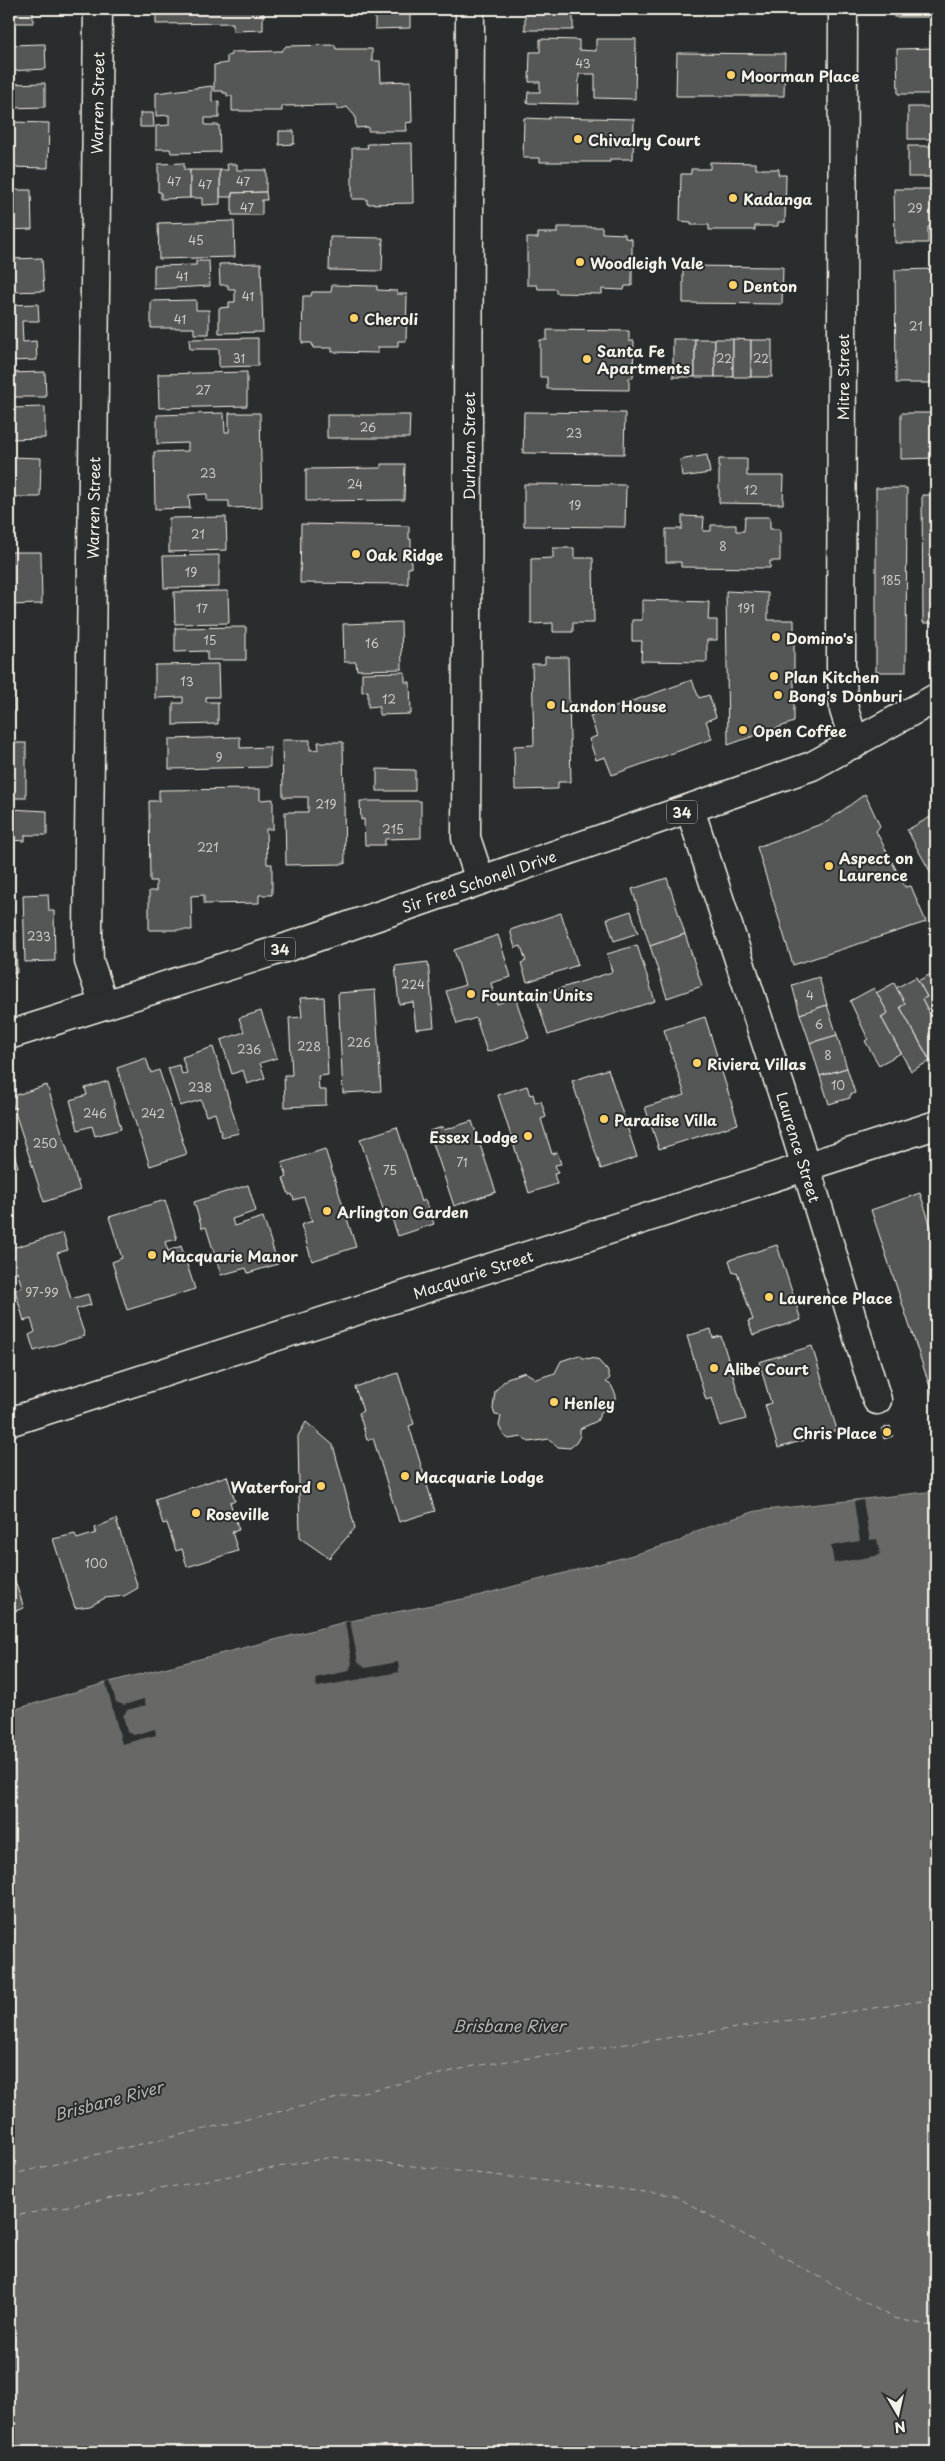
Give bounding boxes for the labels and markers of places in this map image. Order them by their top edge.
place label: Moorman Place [741,64,860,87]
marker: Moorman Place [725,69,737,81]
place label: Chivalry Court [588,128,701,151]
marker: Chivalry Court [572,133,584,145]
place label: Kadanga [743,187,812,210]
marker: Kadanga [727,192,739,204]
place label: Woodleigh Vale [590,251,704,274]
marker: Woodleigh Vale [574,256,586,268]
place label: Denton [743,274,797,297]
marker: Denton [727,279,739,291]
place label: Cheroli [364,307,418,330]
marker: Cheroli [348,312,360,324]
place label: Santa Fe Apartments [597,339,690,379]
marker: Santa Fe Apartments [581,353,593,365]
place label: Oak Ridge [366,543,443,566]
marker: Oak Ridge [350,548,362,560]
place label: Domino's [786,626,853,649]
marker: Domino's [770,631,782,643]
place label: Plan Kitchen [784,665,879,688]
marker: Plan Kitchen [768,670,780,682]
place label: Bong's Donburi [788,684,903,707]
marker: Bong's Donburi [772,689,784,701]
place label: Landon House [561,694,667,717]
marker: Landon House [545,699,557,711]
place label: Open Coffee [753,719,847,742]
marker: Open Coffee [737,724,749,736]
place label: Aspect on Laurence [839,846,913,886]
marker: Aspect on Laurence [823,860,835,872]
place label: Fountain Units [481,983,593,1006]
marker: Fountain Units [465,988,477,1000]
place label: Riviera Villas [707,1052,806,1075]
marker: Riviera Villas [691,1057,703,1069]
place label: Paradise Villa [614,1108,717,1131]
marker: Paradise Villa [598,1113,610,1125]
place label: Essex Lodge [429,1125,518,1148]
marker: Essex Lodge [522,1130,534,1142]
place label: Arlington Garden [337,1200,469,1223]
marker: Arlington Garden [321,1205,333,1217]
place label: Macquarie Manor [162,1244,298,1267]
marker: Macquarie Manor [146,1249,158,1261]
place label: Laurence Place [779,1286,893,1309]
marker: Laurence Place [763,1291,775,1303]
place label: Alibe Court [723,1357,809,1380]
marker: Alibe Court [708,1362,720,1374]
place label: Henley [564,1391,615,1414]
marker: Henley [548,1396,560,1408]
place label: Chris Place [793,1421,877,1444]
marker: Chris Place [881,1426,893,1438]
place label: Macquarie Lodge [415,1465,544,1488]
marker: Macquarie Lodge [399,1470,411,1482]
place label: Waterford [230,1475,311,1498]
marker: Waterford [315,1480,327,1492]
place label: Roseville [206,1502,269,1525]
marker: Roseville [190,1507,202,1519]

